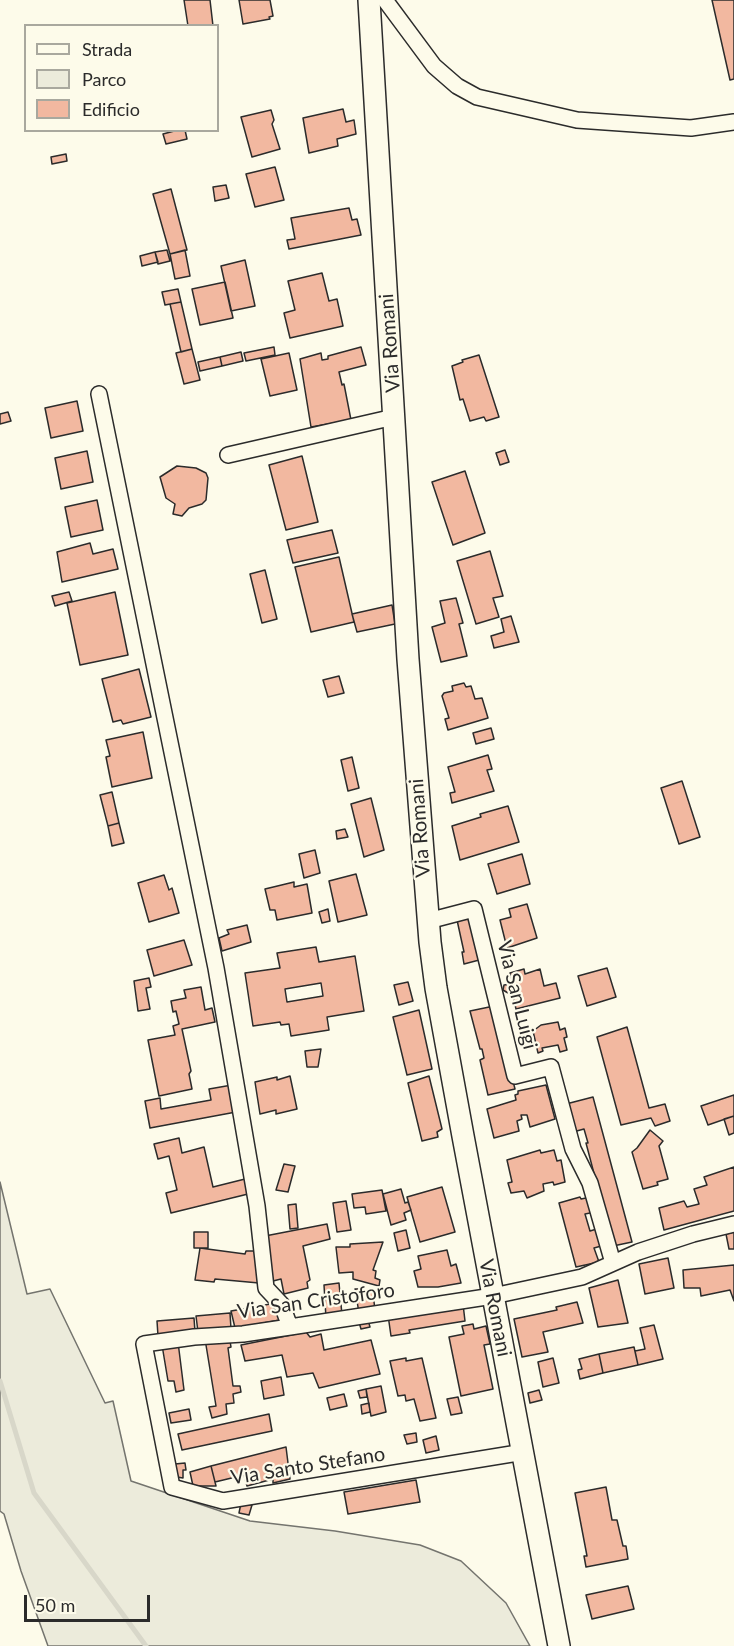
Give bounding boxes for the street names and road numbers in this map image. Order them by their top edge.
street label: Via Romani [375,293,405,393]
street label: Via Romani [405,778,435,878]
street label: Via San Luigi [492,938,542,1052]
street label: Via Romani [474,1257,516,1359]
street label: Via San Cristoforo [236,1278,396,1324]
street label: Via Santo Stefano [229,1442,387,1490]

